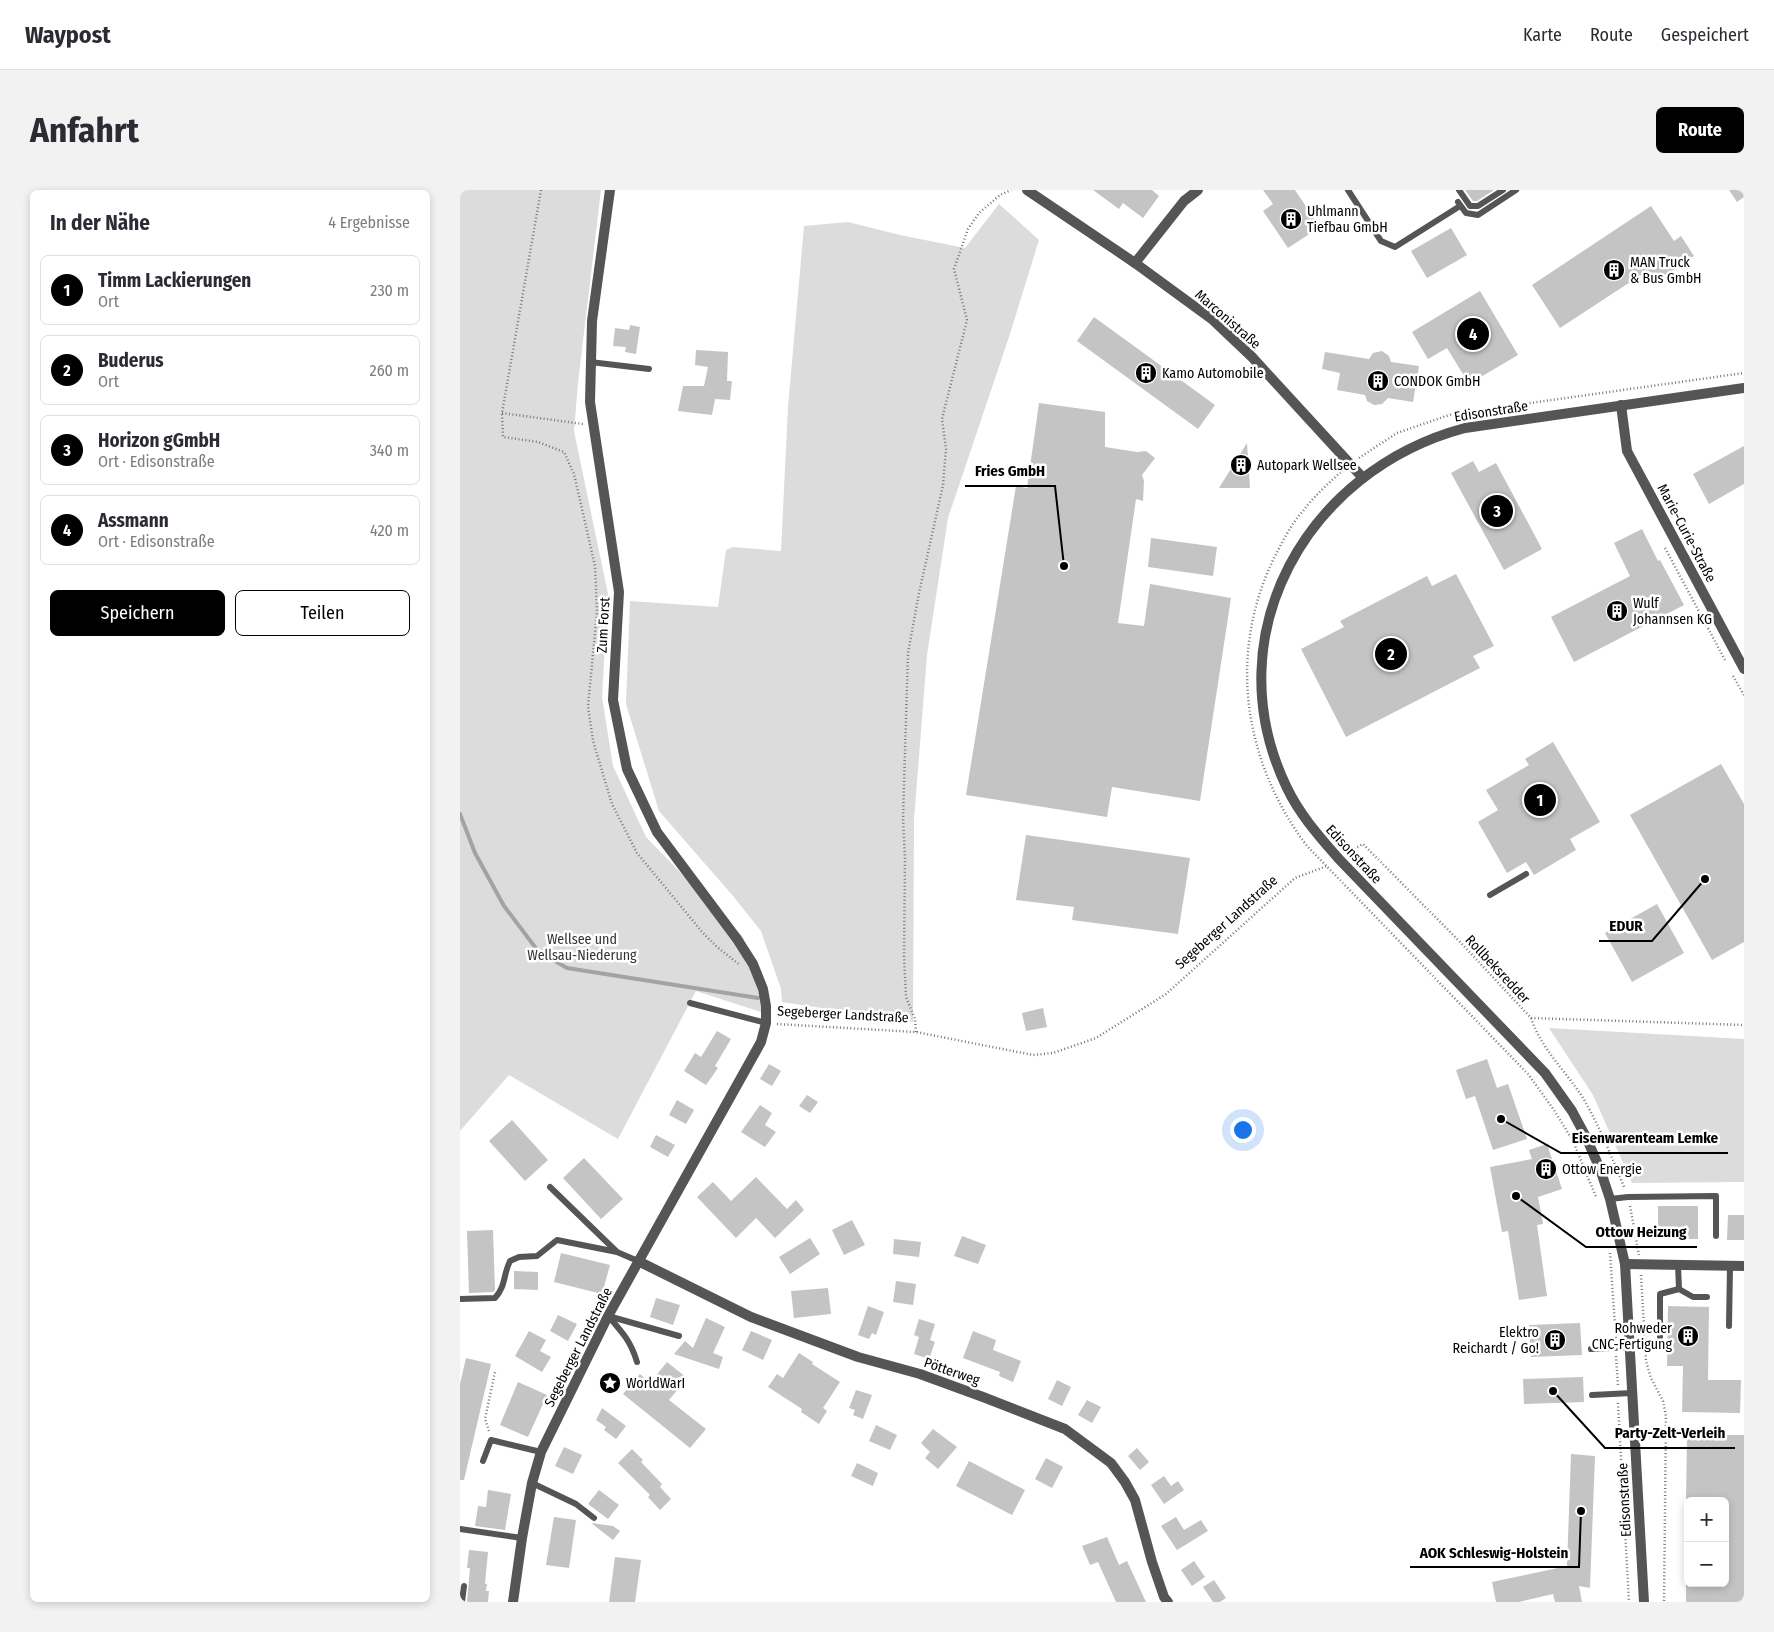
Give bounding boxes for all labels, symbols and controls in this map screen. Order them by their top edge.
text: Waypost [25,21,111,49]
text: Karte [1523,24,1562,46]
text: Route [1590,24,1633,46]
text: Gespeichert [1661,24,1749,46]
button: Route [1656,107,1744,153]
text: Anfahrt [30,109,139,151]
place label: Uhlmann Tiefbau GmbH [1307,203,1388,236]
building icon: Uhlmann Tiefbau GmbH [1279,207,1303,231]
text: In der Nähe [50,210,150,236]
text: 4 Ergebnisse [328,213,410,232]
place label: MAN Truck & Bus GmbH [1630,254,1702,287]
building icon: MAN Truck & Bus GmbH [1602,258,1626,282]
text: Timm Lackierungen [98,269,251,292]
text: 1 [64,281,70,300]
text: 230 m [370,281,409,300]
street label: Marconistraße [1191,286,1264,353]
text: Ort [98,292,119,311]
pin: 4 [1457,315,1489,353]
text: Buderus [98,349,164,372]
text: 2 [63,361,71,380]
text: 260 m [370,361,409,380]
building icon: Kamo Automobile [1134,361,1158,385]
place label: Kamo Automobile [1162,365,1264,382]
building icon: CONDOK GmbH [1366,369,1390,393]
text: Ort [98,372,119,391]
place label: CONDOK GmbH [1394,373,1480,390]
street label: Edisonstraße [1453,397,1529,426]
text: Horizon gGmbH [98,429,220,452]
text: 3 [63,441,71,460]
text: 340 m [370,441,409,460]
text: Ort · Edisonstraße [98,452,215,471]
building icon: Autopark Wellsee [1229,453,1253,477]
callout: Fries GmbH [965,456,1055,486]
place label: Autopark Wellsee [1257,457,1357,474]
text: Fries GmbH [975,462,1045,480]
street label: Marie-Curie-Straße [1654,481,1720,585]
pin: 3 [1481,492,1513,530]
text: Assmann [98,509,169,532]
text: 4 [63,521,71,540]
text: 420 m [370,521,409,540]
text: Ort · Edisonstraße [98,532,215,551]
button: Speichern [50,590,225,636]
button: Teilen [235,590,410,636]
place label: Wulf Johannsen KG [1633,595,1712,628]
street label: Zum Forst [594,596,613,653]
building icon: Wulf Johannsen KG [1605,599,1629,623]
pin: 2 [1375,635,1407,673]
pin: 1 [1524,781,1556,819]
street label: Edisonstraße [1322,821,1385,887]
street label: Segeberger Landstraße [1172,872,1281,973]
callout: EDUR [1599,911,1652,941]
text: EDUR [1609,917,1643,935]
park label: Wellsee und Wellsau-Niederung [527,931,637,964]
street label: Rollbeksredder [1462,932,1534,1007]
street label: Segeberger Landstraße [777,1003,909,1026]
your location [1230,1117,1256,1143]
callout: Eisenwarenteam Lemke [1561,1123,1728,1153]
text: Eisenwarenteam Lemke [1572,1129,1719,1147]
building icon: Ottow Energie [1534,1157,1558,1181]
place label: Ottow Energie [1562,1161,1642,1178]
callout: Ottow Heizung [1586,1217,1697,1247]
text: Ottow Heizung [1596,1223,1687,1241]
street label: Segeberger Landstraße [541,1285,616,1410]
place label: Rohweder CNC-Fertigung [1592,1320,1672,1353]
place label: Elektro Reichardt / Go! [1453,1324,1539,1357]
building icon: Rohweder CNC-Fertigung [1676,1324,1700,1348]
building icon: Elektro Reichardt / Go! [1543,1328,1567,1352]
street label: Pötterweg [922,1354,982,1389]
place icon: WorldWarI [598,1371,622,1395]
place label: WorldWarI [626,1375,685,1392]
callout: Party-Zelt-Verleih [1605,1418,1735,1448]
text: Party-Zelt-Verleih [1615,1424,1725,1442]
street label: Edisonstraße [1614,1462,1635,1538]
map controls [1684,1497,1729,1587]
button: + [1684,1497,1729,1542]
callout: AOK Schleswig-Holstein [1410,1537,1579,1567]
button: − [1684,1542,1729,1587]
text: AOK Schleswig-Holstein [1419,1544,1568,1562]

